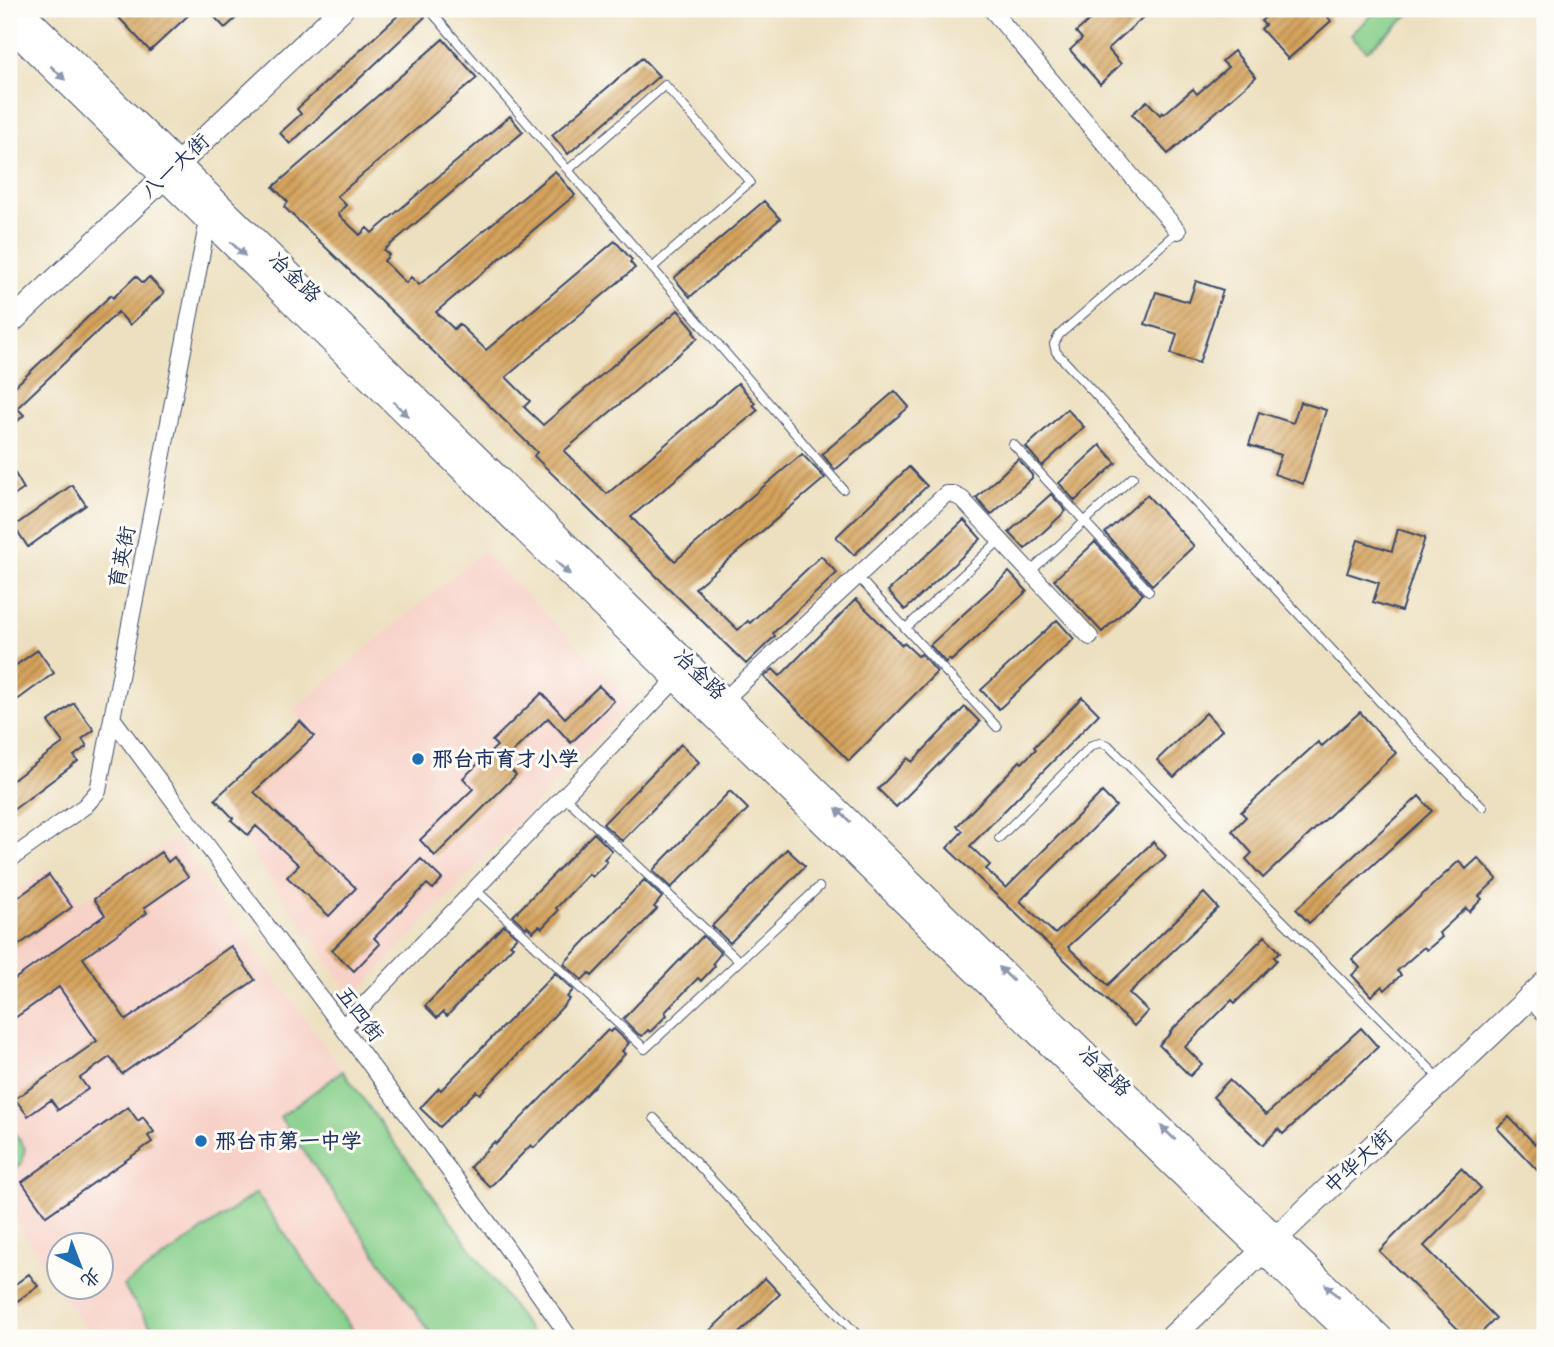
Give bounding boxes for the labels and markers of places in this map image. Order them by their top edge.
place label: 邢台市育才小学 [432,745,579,773]
marker: 邢台市育才小学 [410,751,426,767]
place label: 邢台市第一中学 [215,1127,362,1155]
marker: 邢台市第一中学 [193,1133,209,1149]

